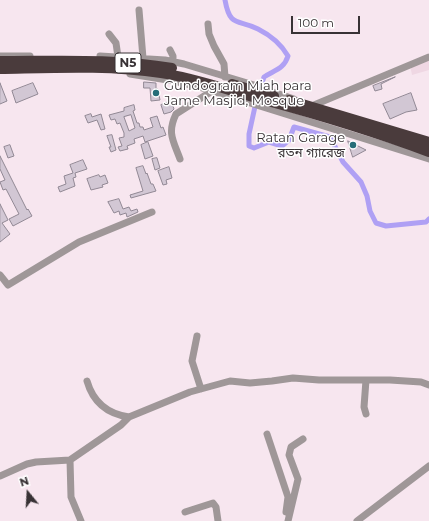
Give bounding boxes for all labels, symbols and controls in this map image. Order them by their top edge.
scale bar [293,8,362,34]
text: 100 m [298,15,334,30]
road number: N5 [115,53,141,73]
place label: Gundogram Miah para Jame Masjid, Mosque [164,78,312,109]
marker: Gundogram Miah para Jame Masjid, Mosque [151,88,161,98]
place label: Ratan Garage রতন গ্যারেজ [256,130,345,161]
marker: Ratan Garage রতন গ্যারেজ [348,140,358,150]
north arrow [8,473,48,513]
text: N [18,474,31,490]

